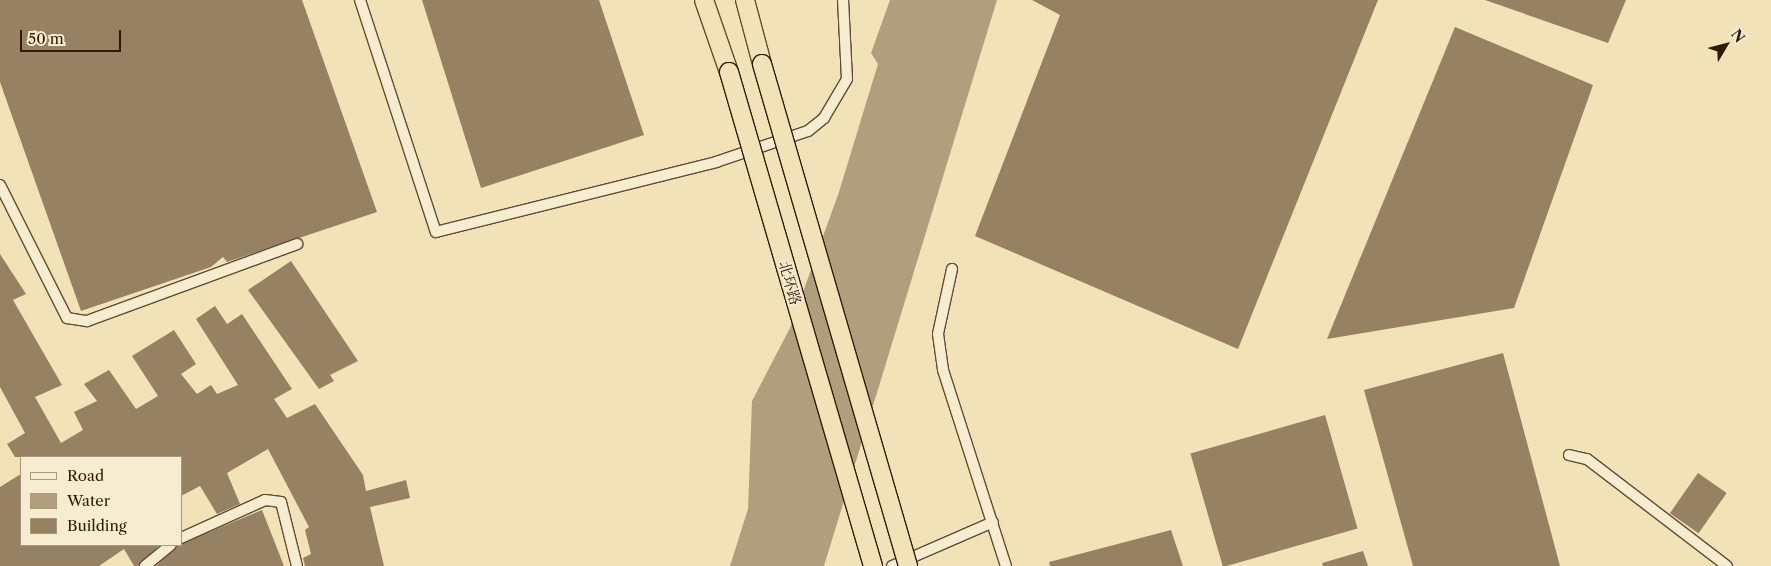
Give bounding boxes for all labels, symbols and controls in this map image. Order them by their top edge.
scale bar [22,20,124,52]
north arrow [1701,20,1751,70]
text: N [1727,26,1749,46]
text: 50 m [28,29,64,48]
street label: 北环路 [775,259,805,307]
legend [20,456,182,546]
text: Road [67,466,104,485]
text: Water [67,491,110,510]
text: Building [67,516,127,535]

